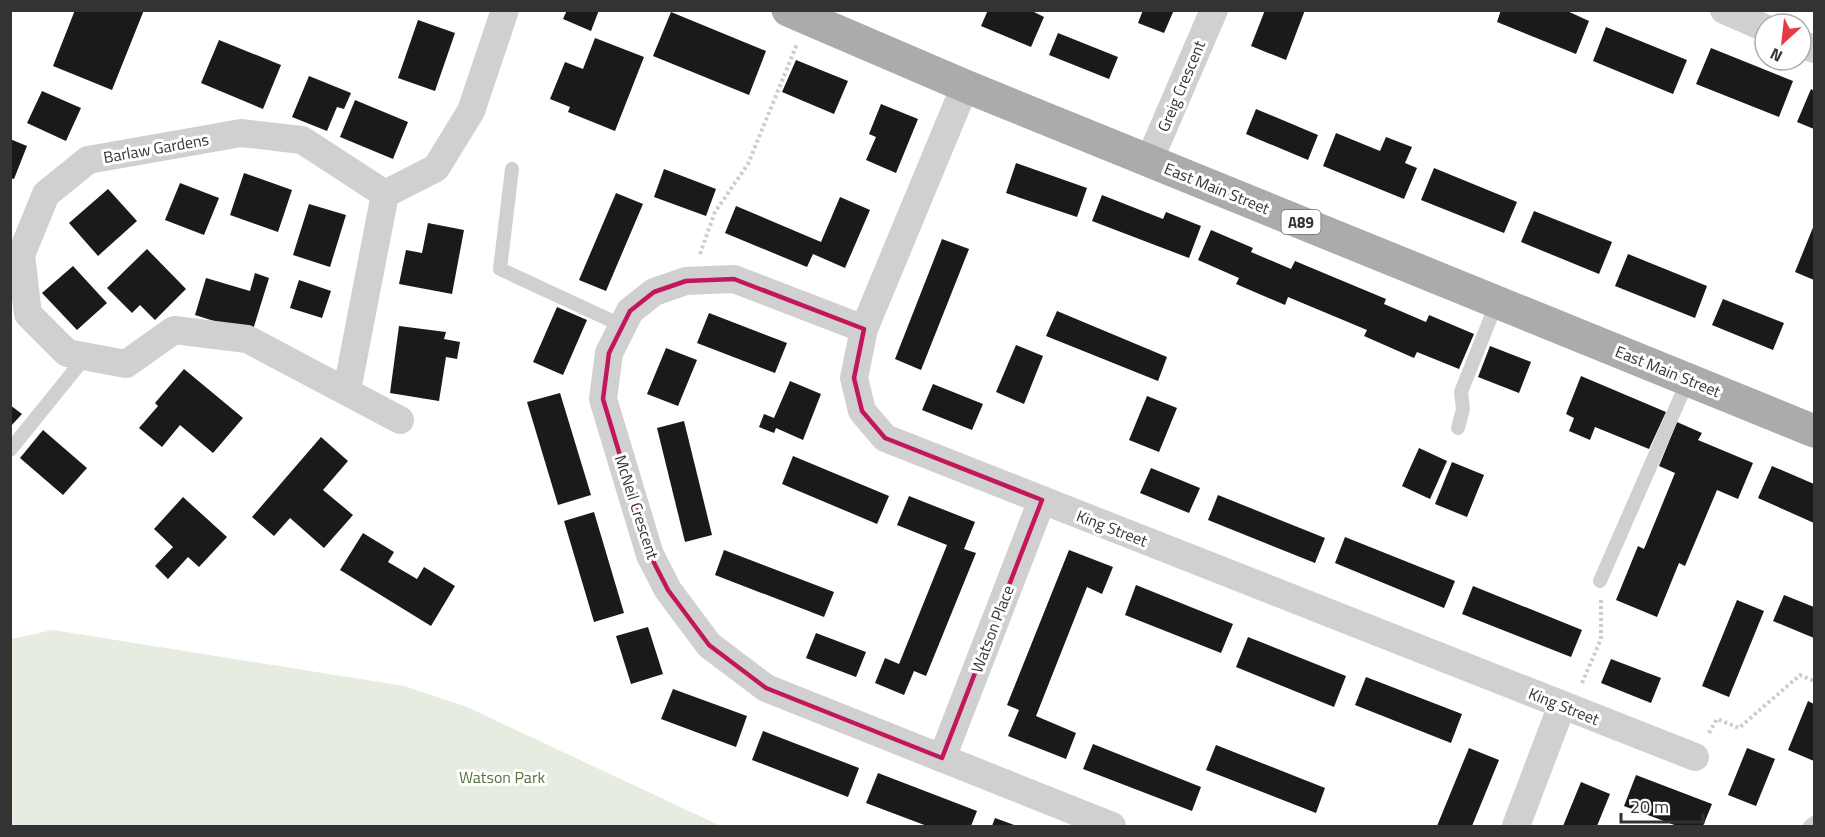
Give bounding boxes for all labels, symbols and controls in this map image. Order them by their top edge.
north arrow [1753,12,1813,72]
street label: Greig Crescent [1151,36,1211,135]
text: N [1766,42,1787,69]
street label: Barlaw Gardens [101,127,211,169]
street label: East Main Street [1161,156,1274,220]
road number: A89 [1282,210,1320,234]
street label: East Main Street [1612,339,1725,403]
street label: McNeil Crescent [609,452,665,563]
street label: King Street [1073,504,1151,553]
street label: Watson Place [964,582,1020,676]
street label: King Street [1525,681,1603,731]
park label: Watson Park [459,765,545,789]
scale bar [1621,786,1704,824]
text: 20 m [1630,793,1669,820]

